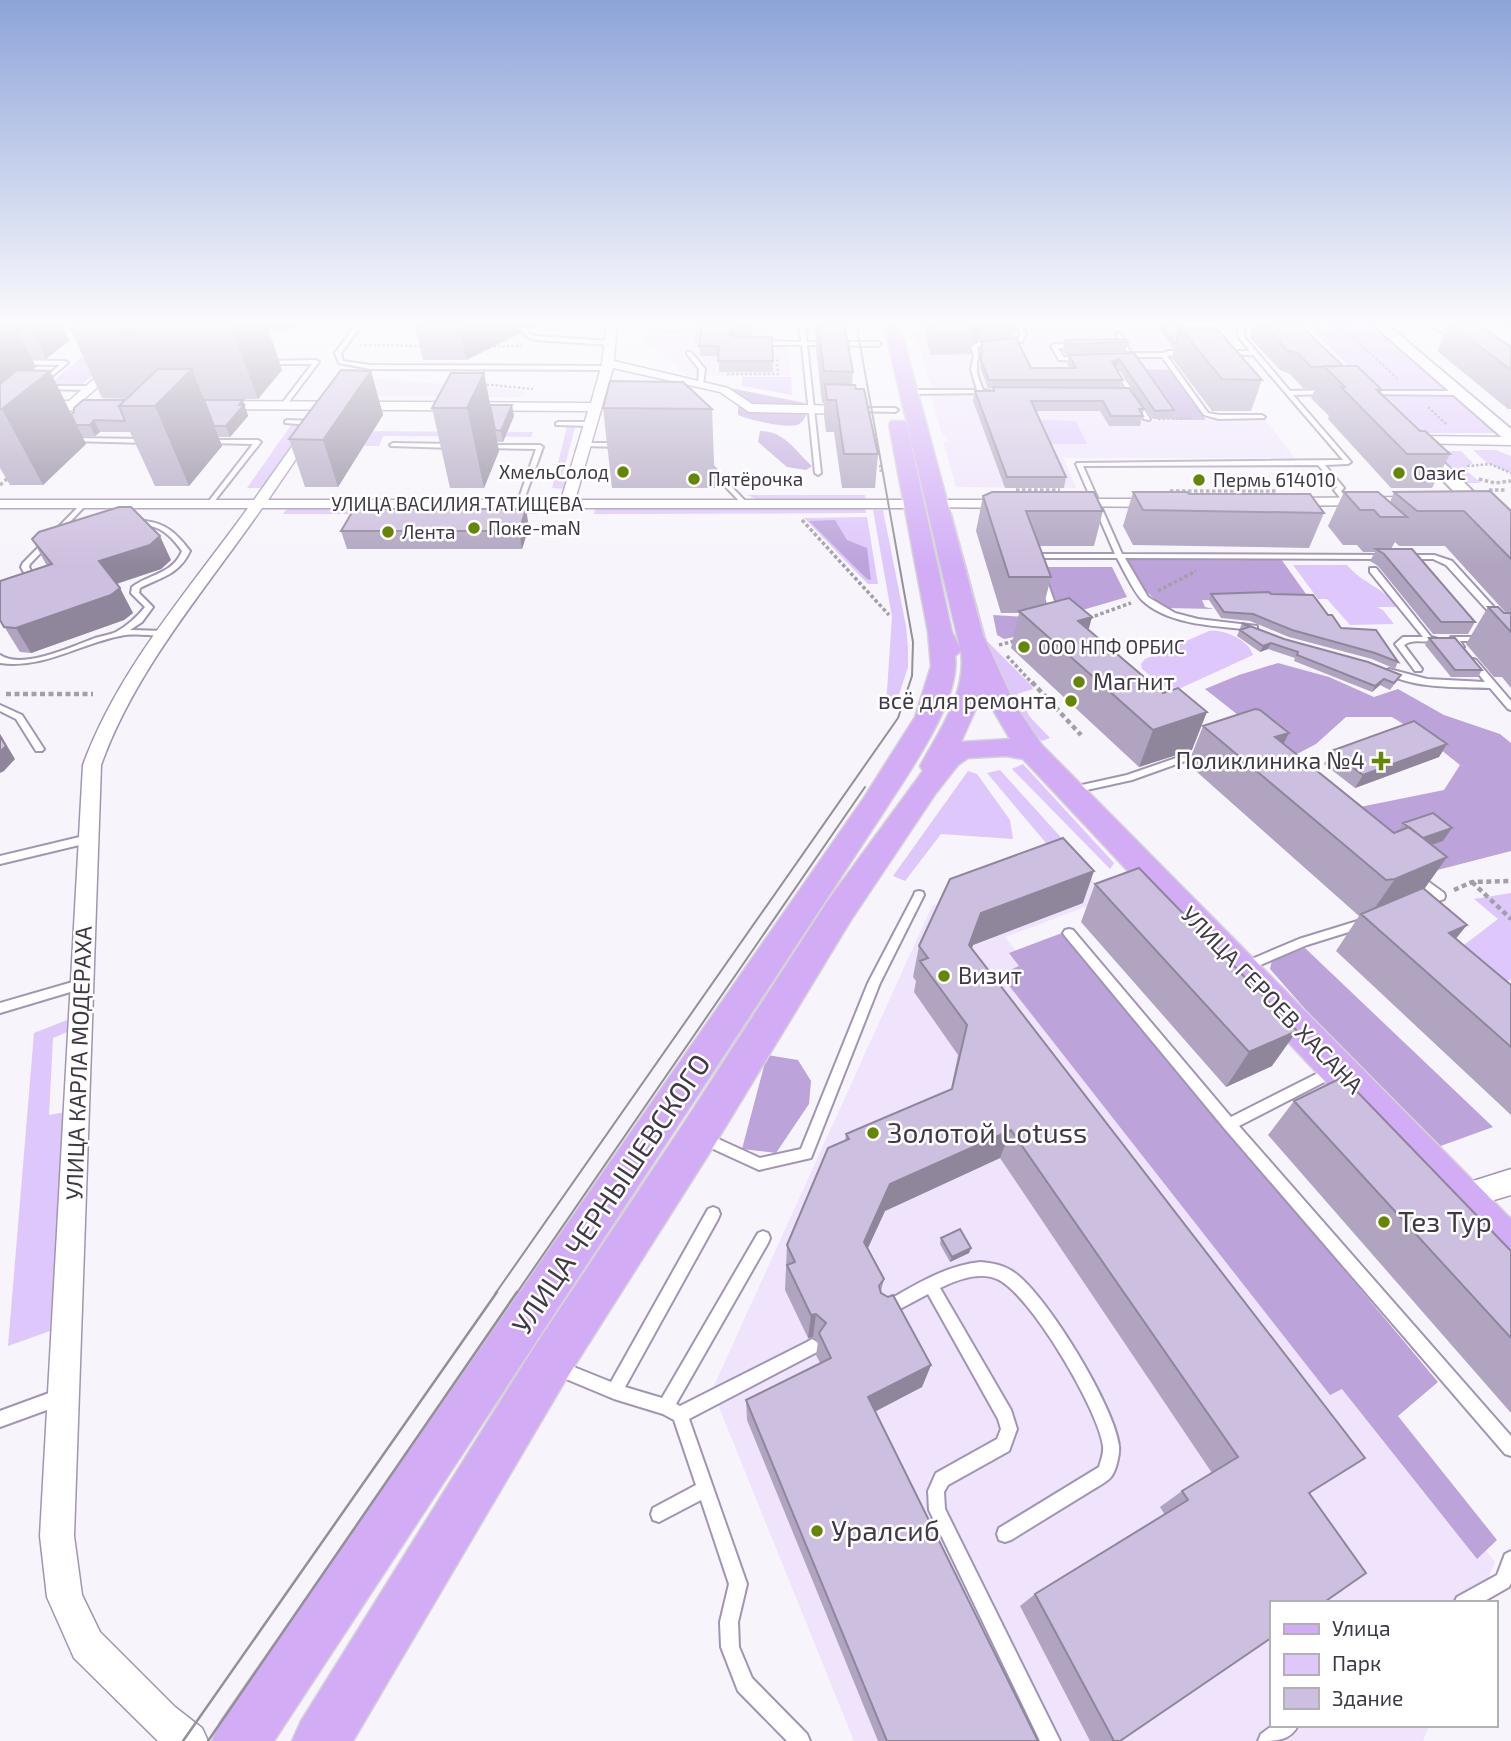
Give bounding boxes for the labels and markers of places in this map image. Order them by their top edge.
place label: ХмельСолод [499,460,609,483]
place label: Оазис [1413,461,1466,484]
marker: ХмельСолод [615,464,631,480]
marker: Оазис [1391,465,1407,481]
place label: Пятёрочка [708,467,803,490]
place label: Пермь 614010 [1213,468,1336,491]
marker: Пятёрочка [686,471,702,487]
marker: Пермь 614010 [1191,472,1207,488]
place label: Поке-maN [488,516,581,539]
place label: Лента [402,520,456,543]
marker: Поке-maN [466,520,482,536]
marker: Лента [380,524,396,540]
place label: ООО НПФ ОРБИС [1038,635,1185,658]
marker: ООО НПФ ОРБИС [1016,639,1032,655]
place label: Магнит [1093,667,1175,695]
marker: Магнит [1071,674,1087,690]
place label: всё для ремонта [878,686,1057,714]
marker: всё для ремонта [1063,693,1079,709]
place label: Поликлиника №4 [1176,746,1365,774]
marker: Поликлиника №4 [1371,751,1391,771]
place label: Визит [958,961,1022,989]
marker: Визит [936,968,952,984]
place label: Золотой Lotuss [887,1115,1087,1149]
marker: Золотой Lotuss [865,1125,881,1141]
place label: Тез Тур [1398,1204,1492,1238]
marker: Тез Тур [1376,1214,1392,1230]
place label: Уралсиб [831,1513,940,1547]
marker: Уралсиб [809,1523,825,1539]

